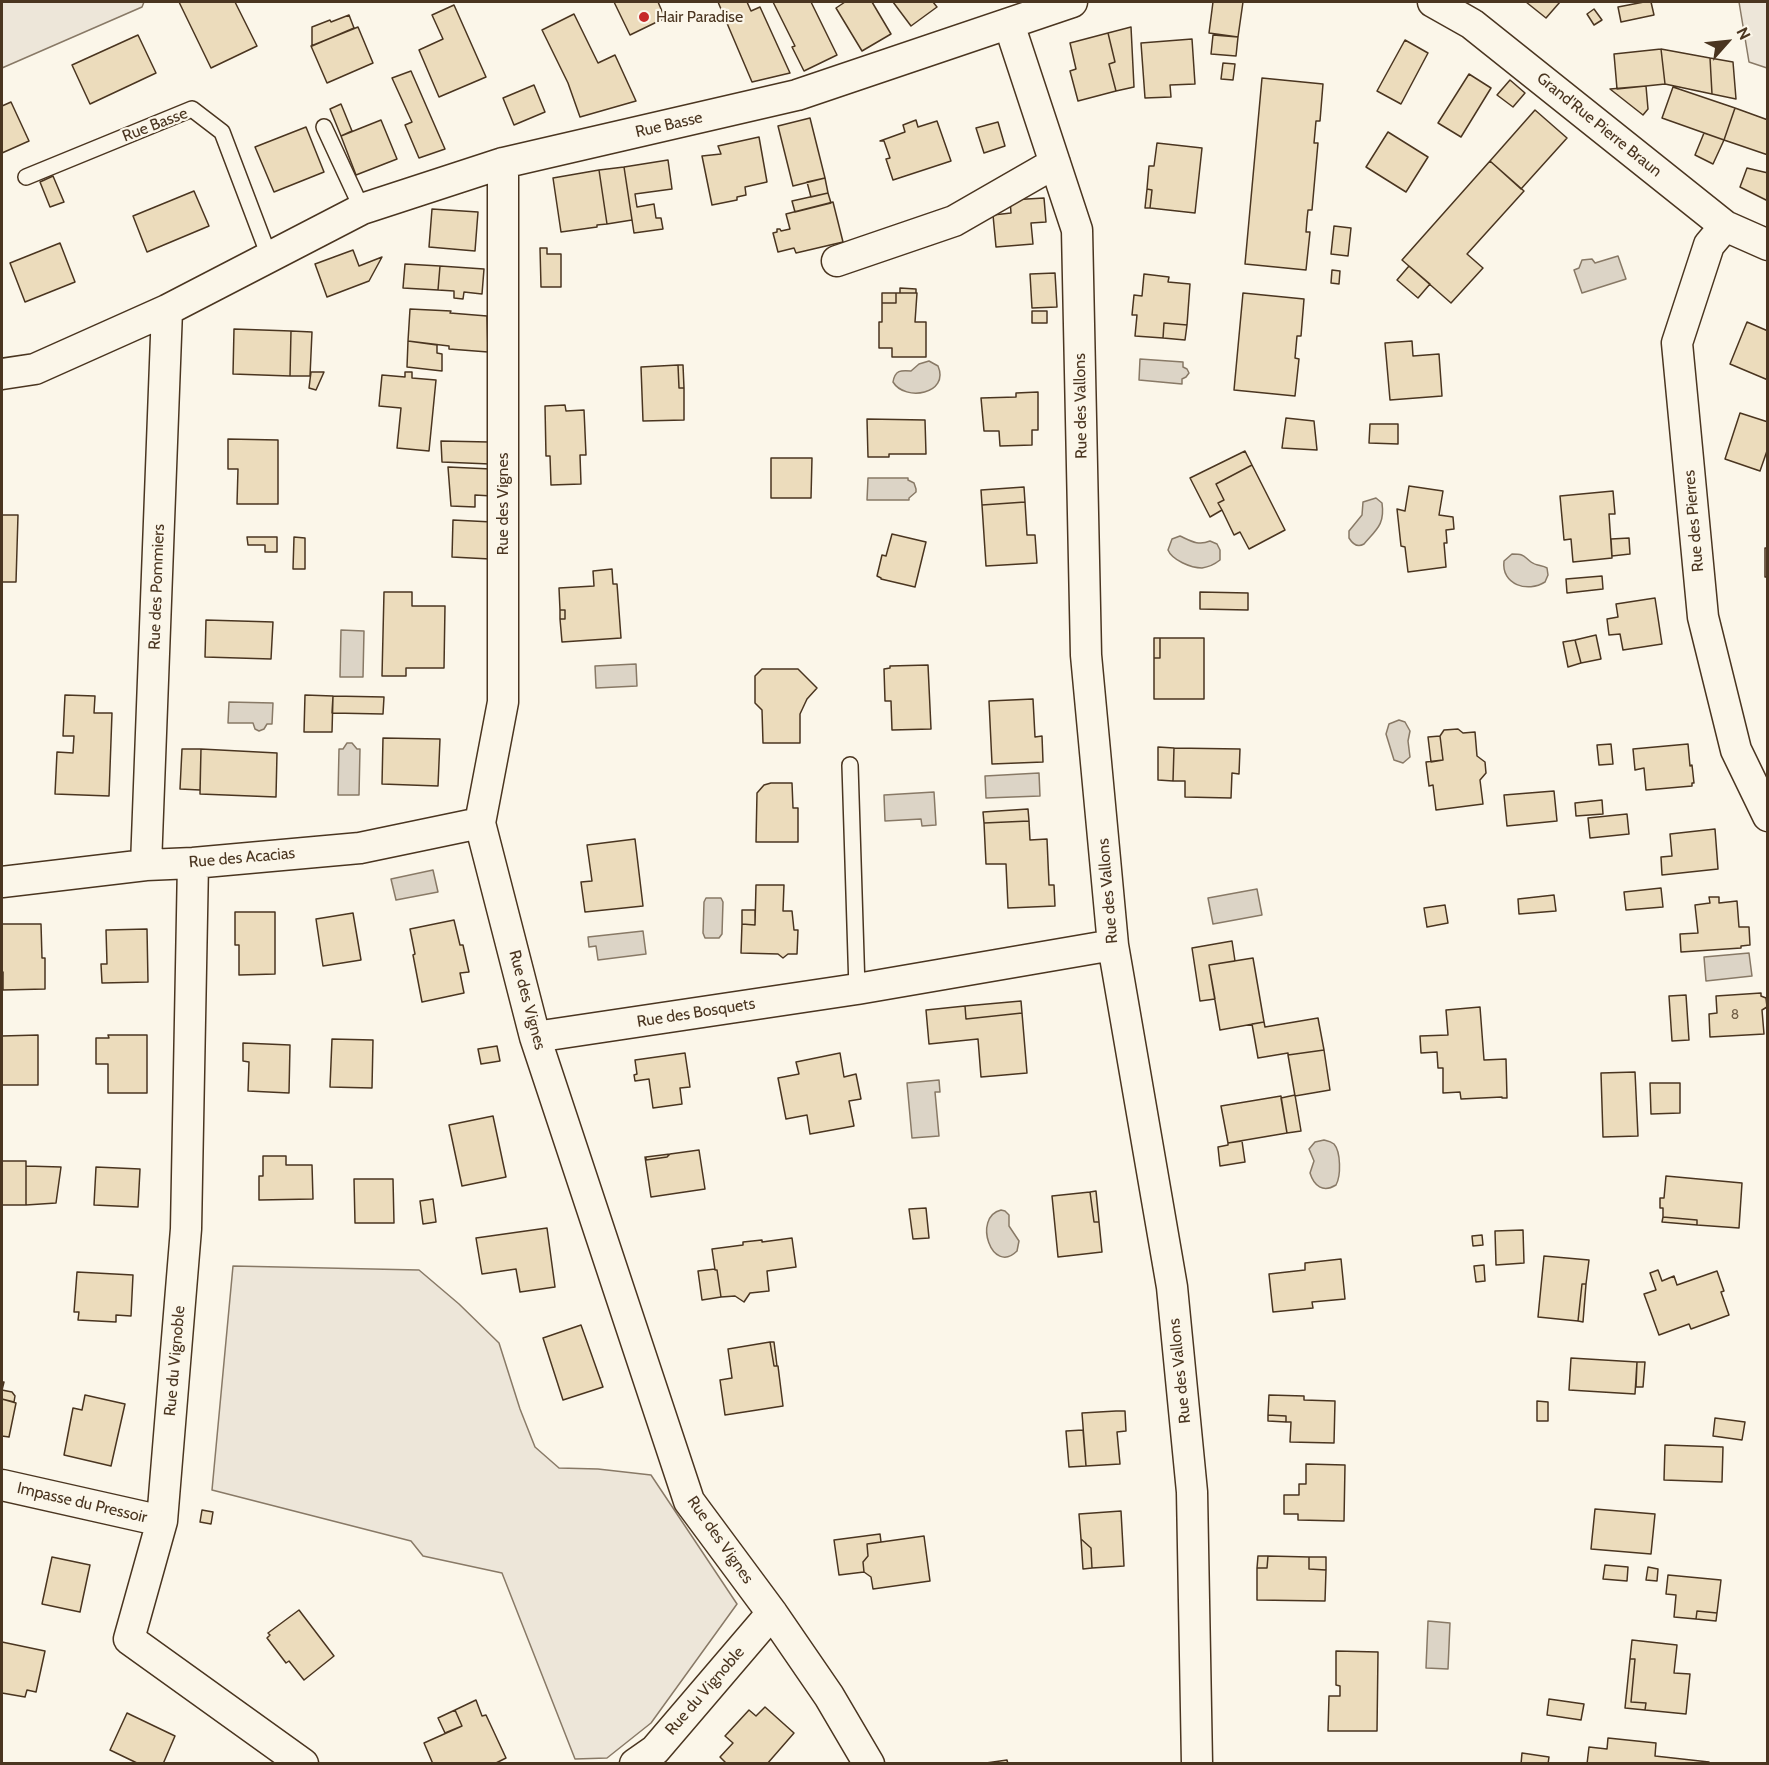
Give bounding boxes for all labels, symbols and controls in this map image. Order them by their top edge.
place label: Hair Paradise [656,7,743,27]
marker: Hair Paradise [637,10,651,24]
north arrow [1697,12,1757,72]
text: N [1732,24,1755,43]
street label: Grand'Rue Pierre Braun [1533,69,1665,181]
street label: Rue Basse [120,104,190,146]
street label: Rue Basse [634,108,704,142]
street label: Rue des Vallons [1070,353,1092,459]
street label: Rue des Vignes [493,453,513,555]
street label: Rue des Pierres [1680,469,1708,573]
street label: Rue des Pommiers [145,524,169,650]
street label: Rue des Vallons [1094,838,1122,944]
street label: Rue des Acacias [188,844,296,872]
street label: Rue des Vignes [504,948,550,1052]
street label: Rue des Bosquets [636,994,756,1032]
house number: 8 [1731,1007,1739,1023]
street label: Rue du Vignoble [161,1305,189,1417]
street label: Rue des Vallons [1165,1318,1195,1424]
street label: Impasse du Pressoir [15,1479,149,1527]
street label: Rue des Vignes [683,1493,757,1587]
street label: Rue du Vignoble [661,1643,749,1739]

